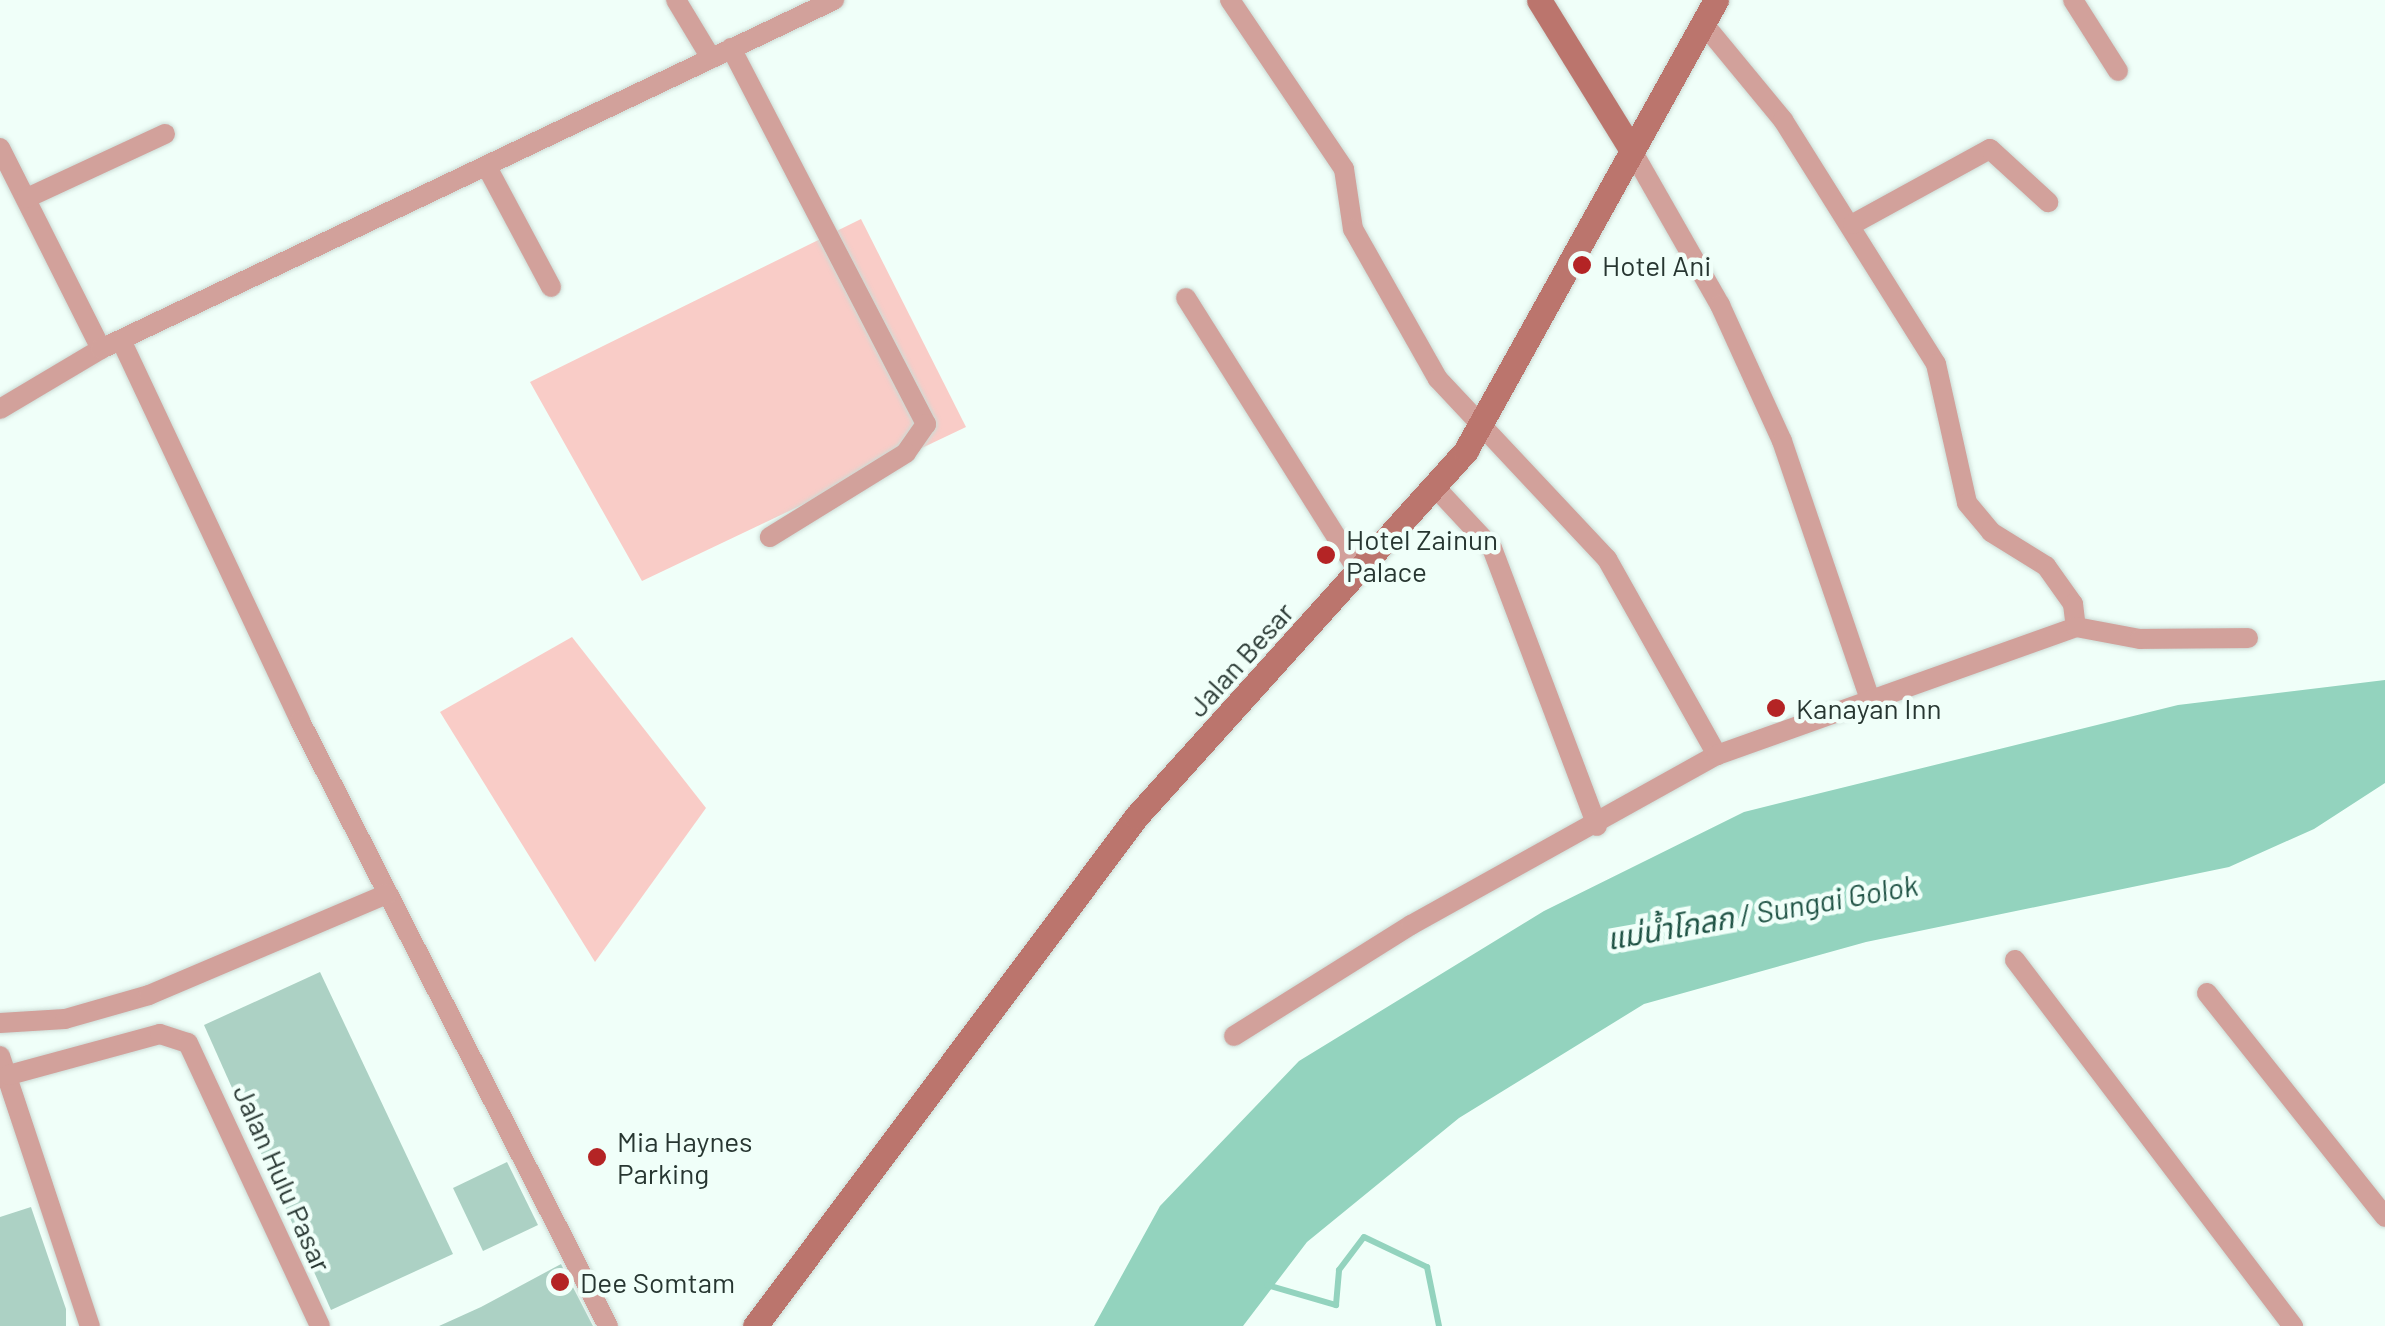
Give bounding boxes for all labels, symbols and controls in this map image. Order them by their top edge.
place label: Hotel Ani [1602,248,1711,282]
marker: Hotel Ani [1571,254,1593,276]
place label: Hotel Zainun Palace [1346,522,1498,588]
marker: Hotel Zainun Palace [1315,544,1337,566]
street label: Jalan Besar [1180,595,1300,723]
place label: Kanayan Inn [1796,691,1942,725]
marker: Kanayan Inn [1765,697,1787,719]
water label: แม่น้ำโกลก / Sungai Golok [1604,866,1920,956]
street label: Jalan Hulu Pasar [227,1079,339,1277]
place label: Mia Haynes Parking [617,1124,752,1190]
marker: Mia Haynes Parking [586,1146,608,1168]
place label: Dee Somtam [580,1265,735,1299]
marker: Dee Somtam [549,1271,571,1293]

